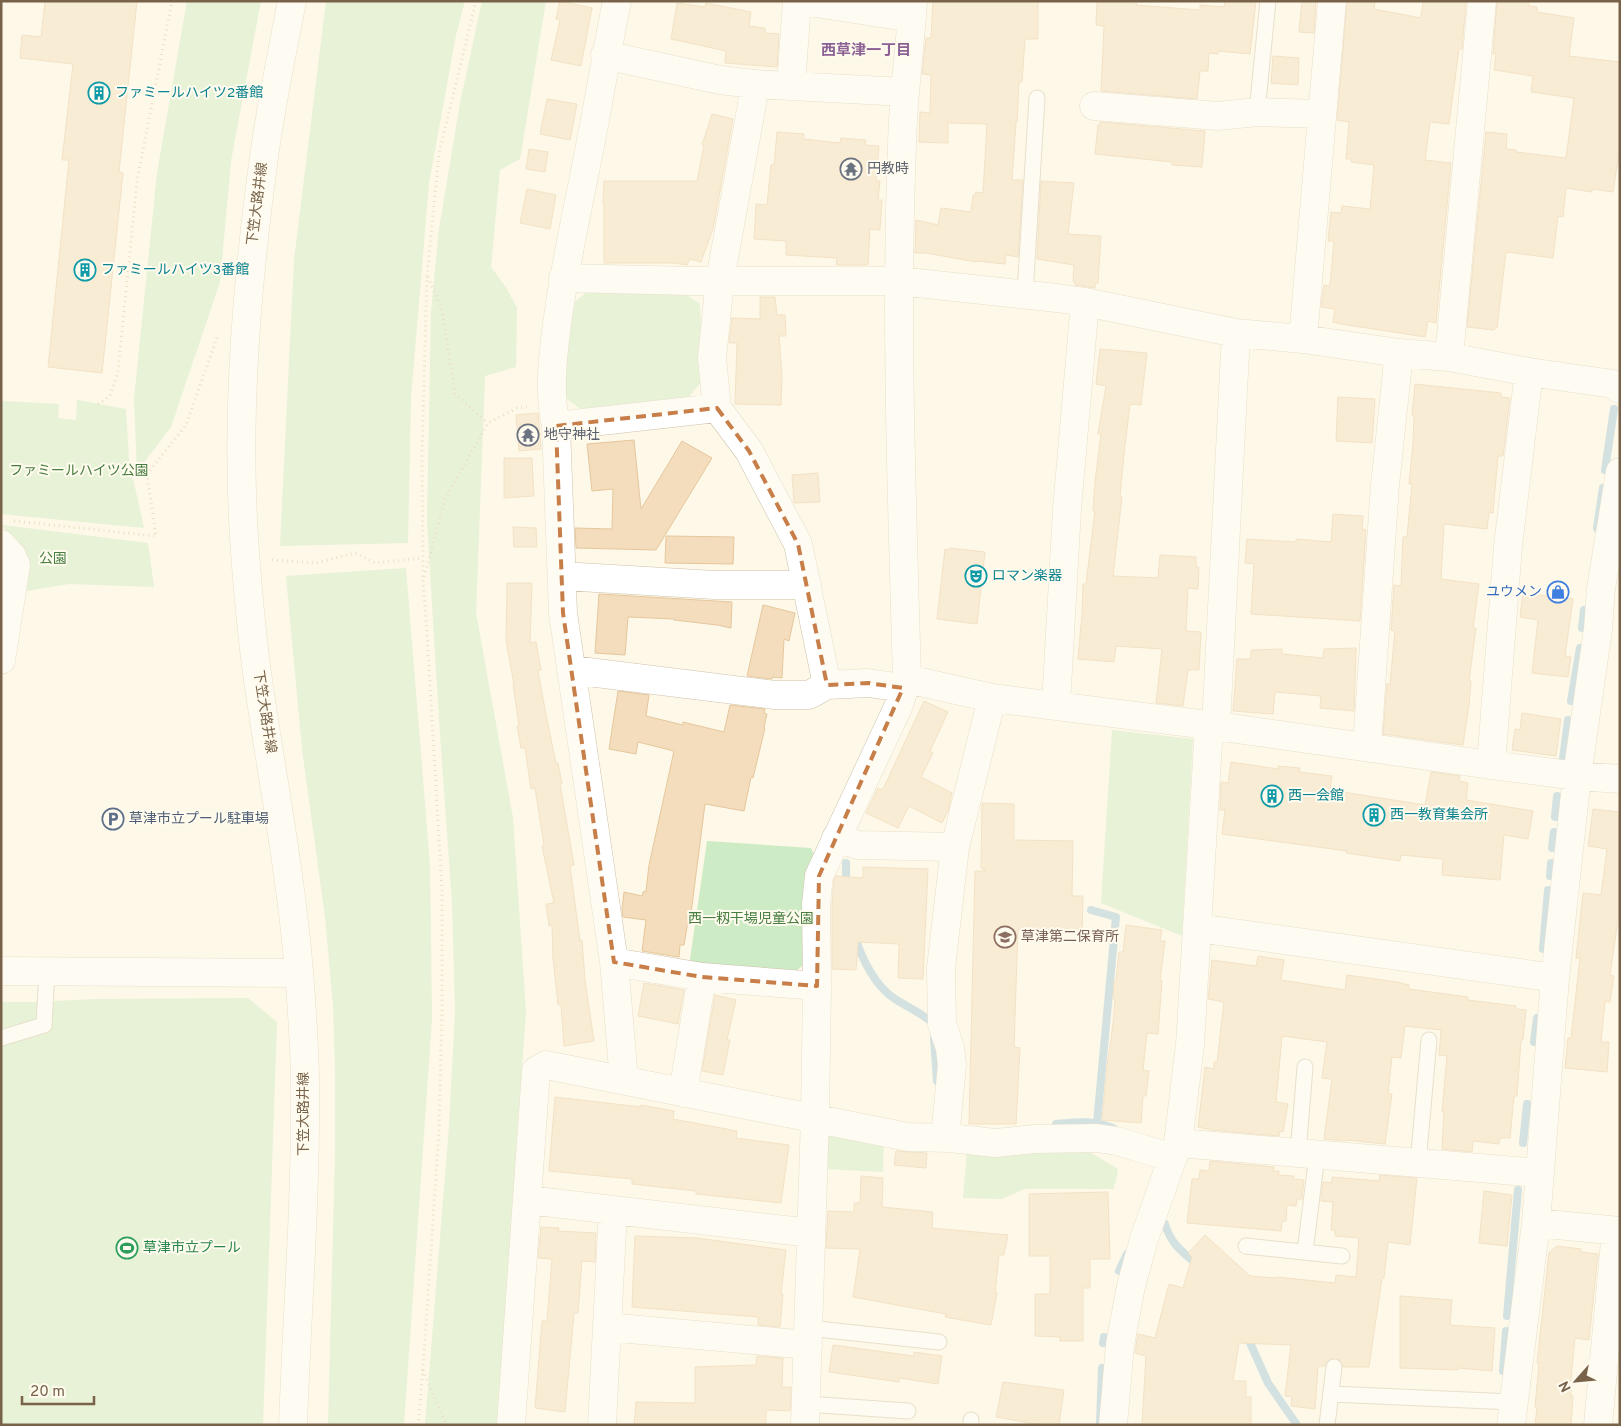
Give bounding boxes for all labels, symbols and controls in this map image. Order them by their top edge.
district label: 西草津一丁目 [821,42,911,61]
building icon: ファミールハイツ2番館 [87,81,111,105]
place label: ファミールハイツ2番館 [115,85,263,102]
temple icon: 円教時 [839,157,863,181]
street label: 下笠大路井線 [243,161,272,247]
place label: 円教時 [867,161,909,178]
building icon: ファミールハイツ3番館 [73,258,97,282]
place label: ファミールハイツ3番館 [101,262,249,279]
temple icon: 地守神社 [516,423,540,447]
place label: 地守神社 [544,427,600,444]
park label: ファミールハイツ公園 [9,463,149,480]
park label: 公園 [39,551,67,568]
theatre icon: ロマン楽器 [964,564,988,588]
place label: ロマン楽器 [992,568,1062,585]
shop icon: ユウメン [1546,580,1570,604]
place label: ユウメン [1486,584,1542,601]
street label: 下笠大路井線 [249,669,280,755]
building icon: 西一会館 [1260,784,1284,808]
place label: 西一会館 [1288,788,1344,805]
building icon: 西一教育集会所 [1362,803,1386,827]
parking icon: 草津市立プール駐車場 [101,807,125,831]
place label: 西一教育集会所 [1390,807,1488,824]
place label: 草津市立プール駐車場 [129,811,269,828]
park label: 西一籾干場児童公園 [688,911,814,928]
school or university icon: 草津第二保育所 [993,925,1017,949]
place label: 草津第二保育所 [1021,928,1119,946]
street label: 下笠大路井線 [295,1072,313,1156]
sports icon: 草津市立プール [115,1236,139,1260]
place label: 草津市立プール [143,1240,241,1257]
north arrow [1551,1356,1601,1406]
scale bar [22,1374,95,1406]
text: N [1556,1378,1576,1395]
text: 20 m [30,1383,65,1402]

